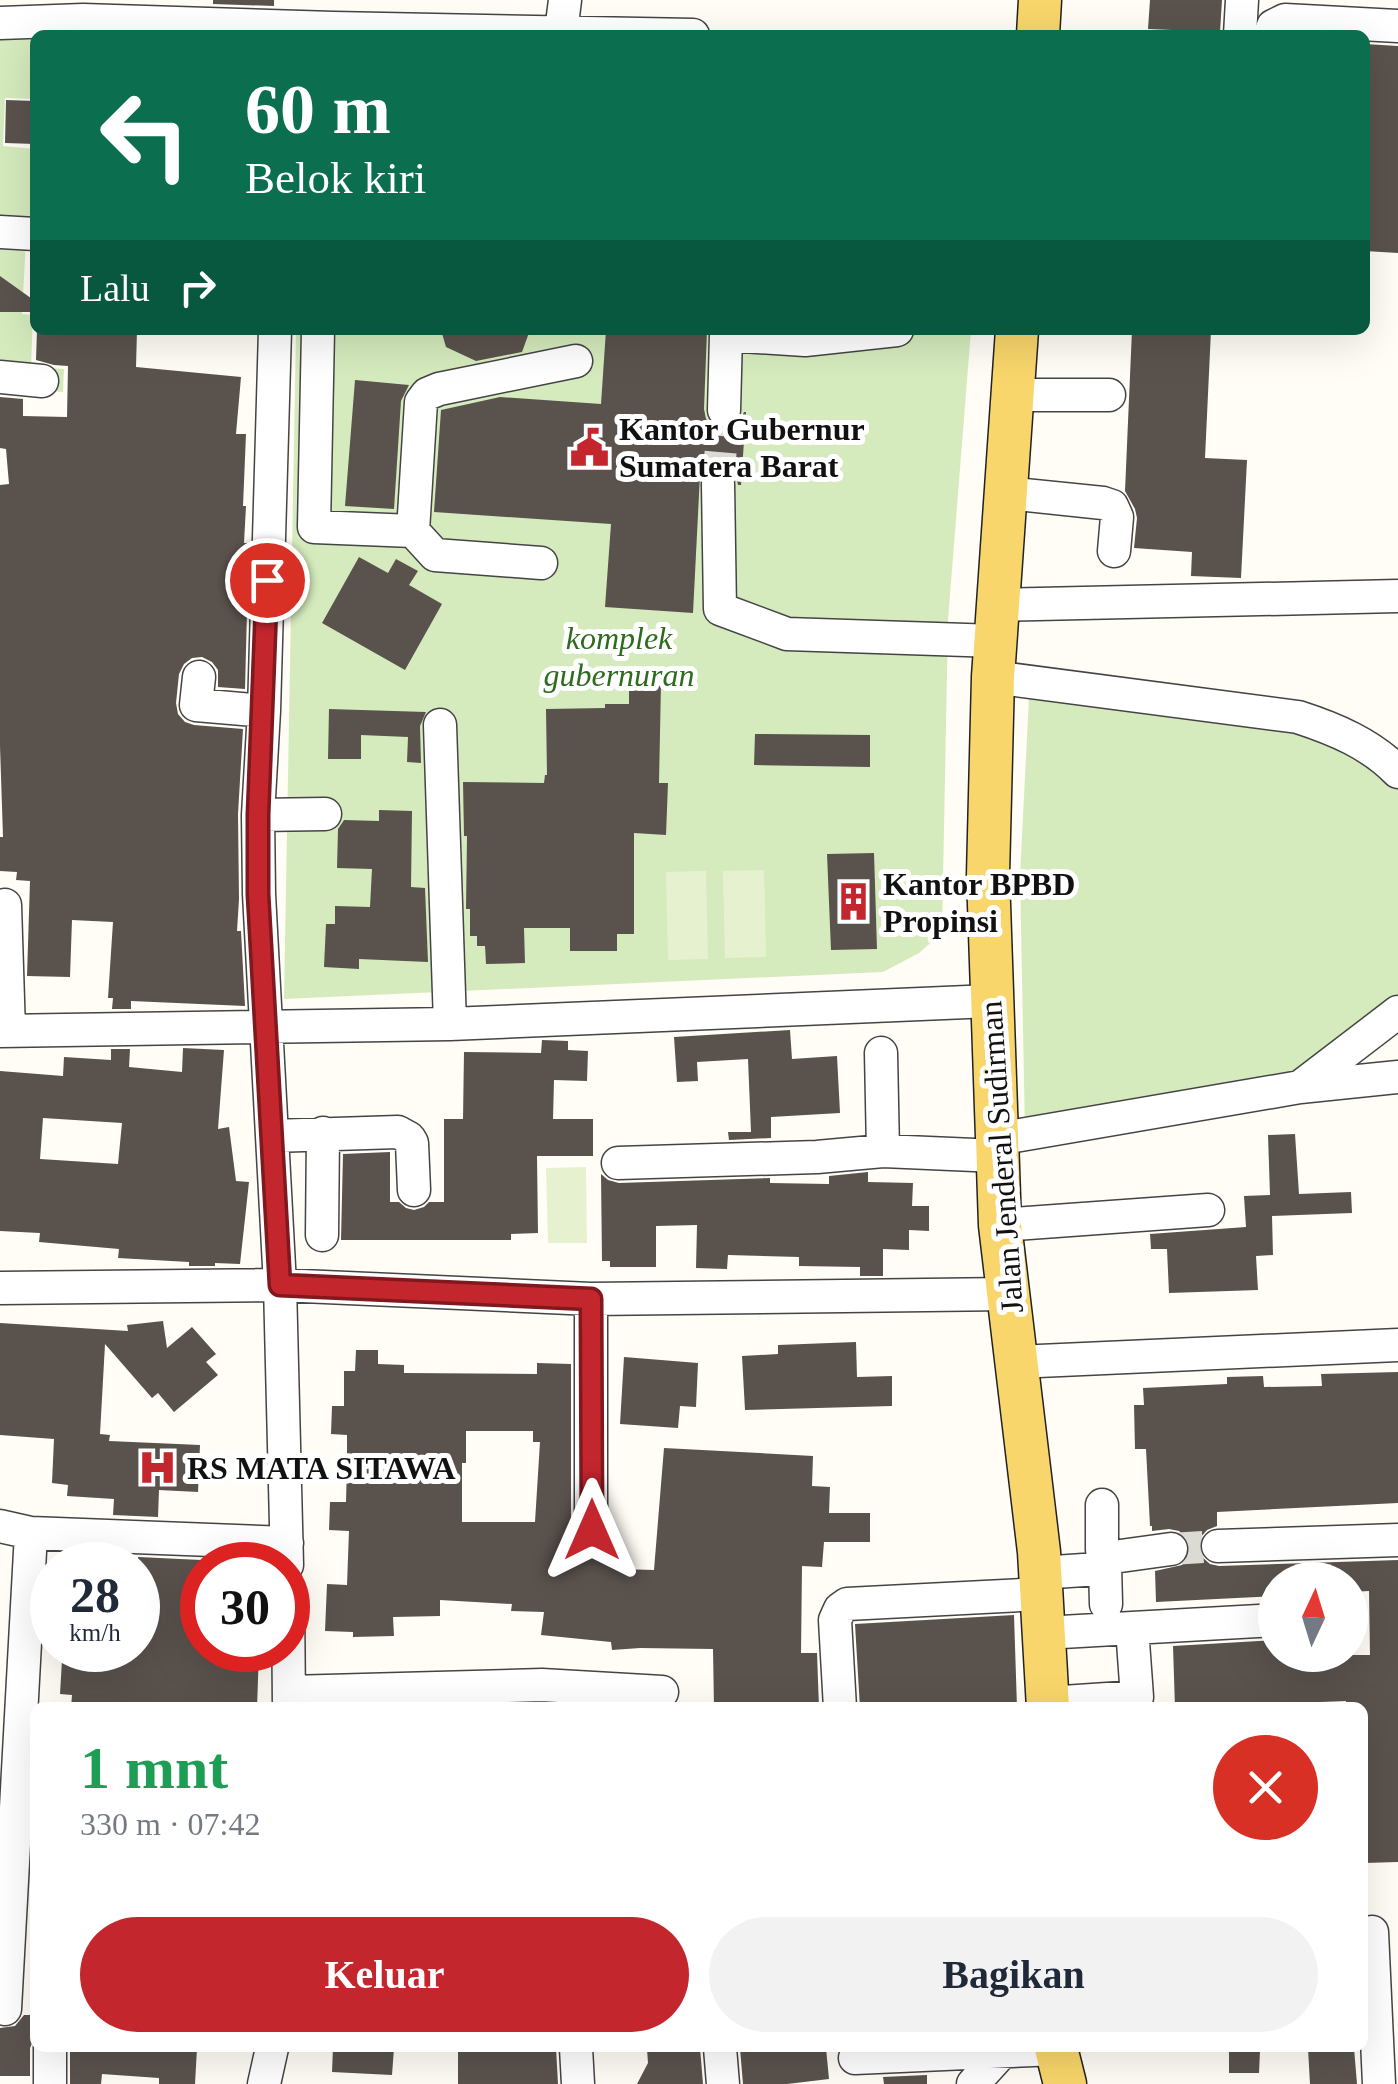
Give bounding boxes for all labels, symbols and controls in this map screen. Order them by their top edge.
icon: left [80,70,210,200]
text: 60 m [245,71,391,148]
text: Belok kiri [245,153,426,203]
icon: right [170,260,225,315]
text: Lalu [80,267,150,309]
place label: Kantor Gubernur Sumatera Barat [619,411,865,484]
public building icon: Kantor Gubernur Sumatera Barat [568,426,610,468]
pin [225,538,310,623]
icon: arrive [240,553,295,608]
park label: komplek gubernuran [543,620,695,693]
place label: Kantor BPBD Propinsi [883,866,1075,939]
building icon: Kantor BPBD Propinsi [832,881,874,923]
street label: Jalan Jenderal Sudirman [972,1000,1030,1314]
hospital icon: RS MATA SITAWA [136,1447,178,1489]
place label: RS MATA SITAWA [187,1450,456,1486]
position arrow [540,1478,644,1582]
speed limit sign: 30 [180,1542,310,1672]
north arrow [1258,1562,1368,1672]
map controls [1258,1562,1368,1672]
text: 28 [70,1567,120,1623]
text: km/h [69,1619,121,1646]
text: 1 mnt [80,1735,228,1801]
button: close [1213,1735,1318,1840]
text: 330 m · 07:42 [80,1806,260,1842]
button: Keluar [80,1917,689,2032]
button: Bagikan [709,1917,1318,2032]

